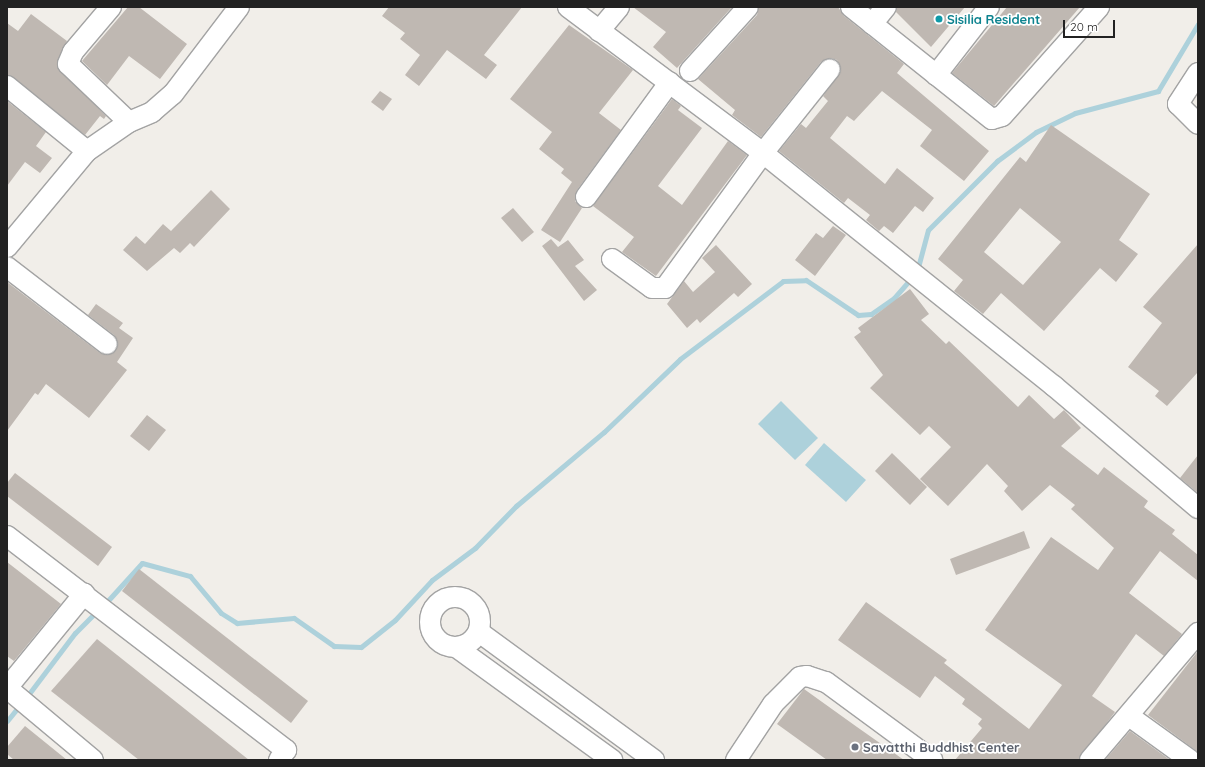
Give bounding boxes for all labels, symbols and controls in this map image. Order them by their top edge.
place label: Sisilia Resident [947,11,1040,27]
scale bar [1065,12,1117,38]
marker: Sisilia Resident [934,14,944,24]
text: 20 m [1070,19,1098,34]
place label: Savatthi Buddhist Center [863,739,1020,755]
marker: Savatthi Buddhist Center [850,742,860,752]

